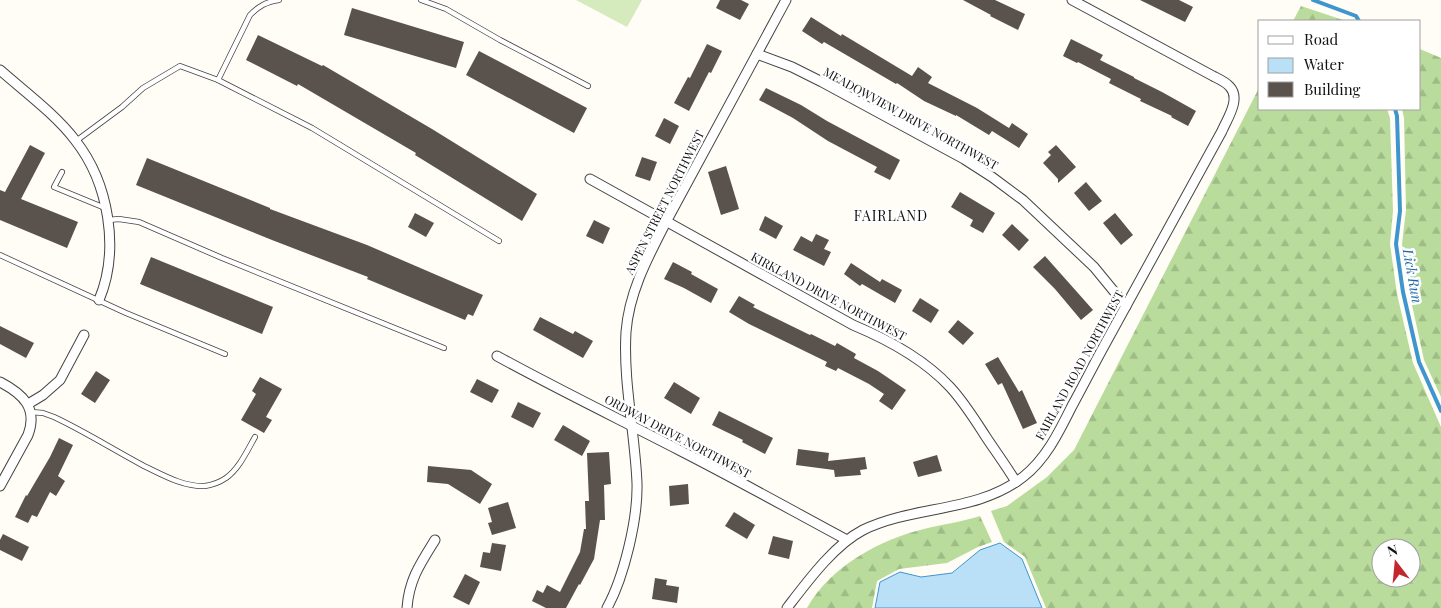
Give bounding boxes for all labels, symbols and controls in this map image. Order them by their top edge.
legend [1258,20,1421,110]
text: Road [1304,29,1338,49]
text: Water [1303,54,1344,74]
street label: MEADOWVIEW DRIVE NORTHWEST [821,63,1002,173]
text: Building [1304,79,1361,99]
street label: ASPEN STREET NORTHWEST [620,127,708,278]
district label: FAIRLAND [854,206,928,225]
water label: Lick Run [1399,246,1427,305]
street label: KIRKLAND DRIVE NORTHWEST [748,248,910,344]
street label: FAIRLAND ROAD NORTHWEST [1031,287,1127,443]
street label: ORDWAY DRIVE NORTHWEST [602,391,755,482]
north arrow [1371,538,1421,588]
text: N [1385,539,1400,561]

